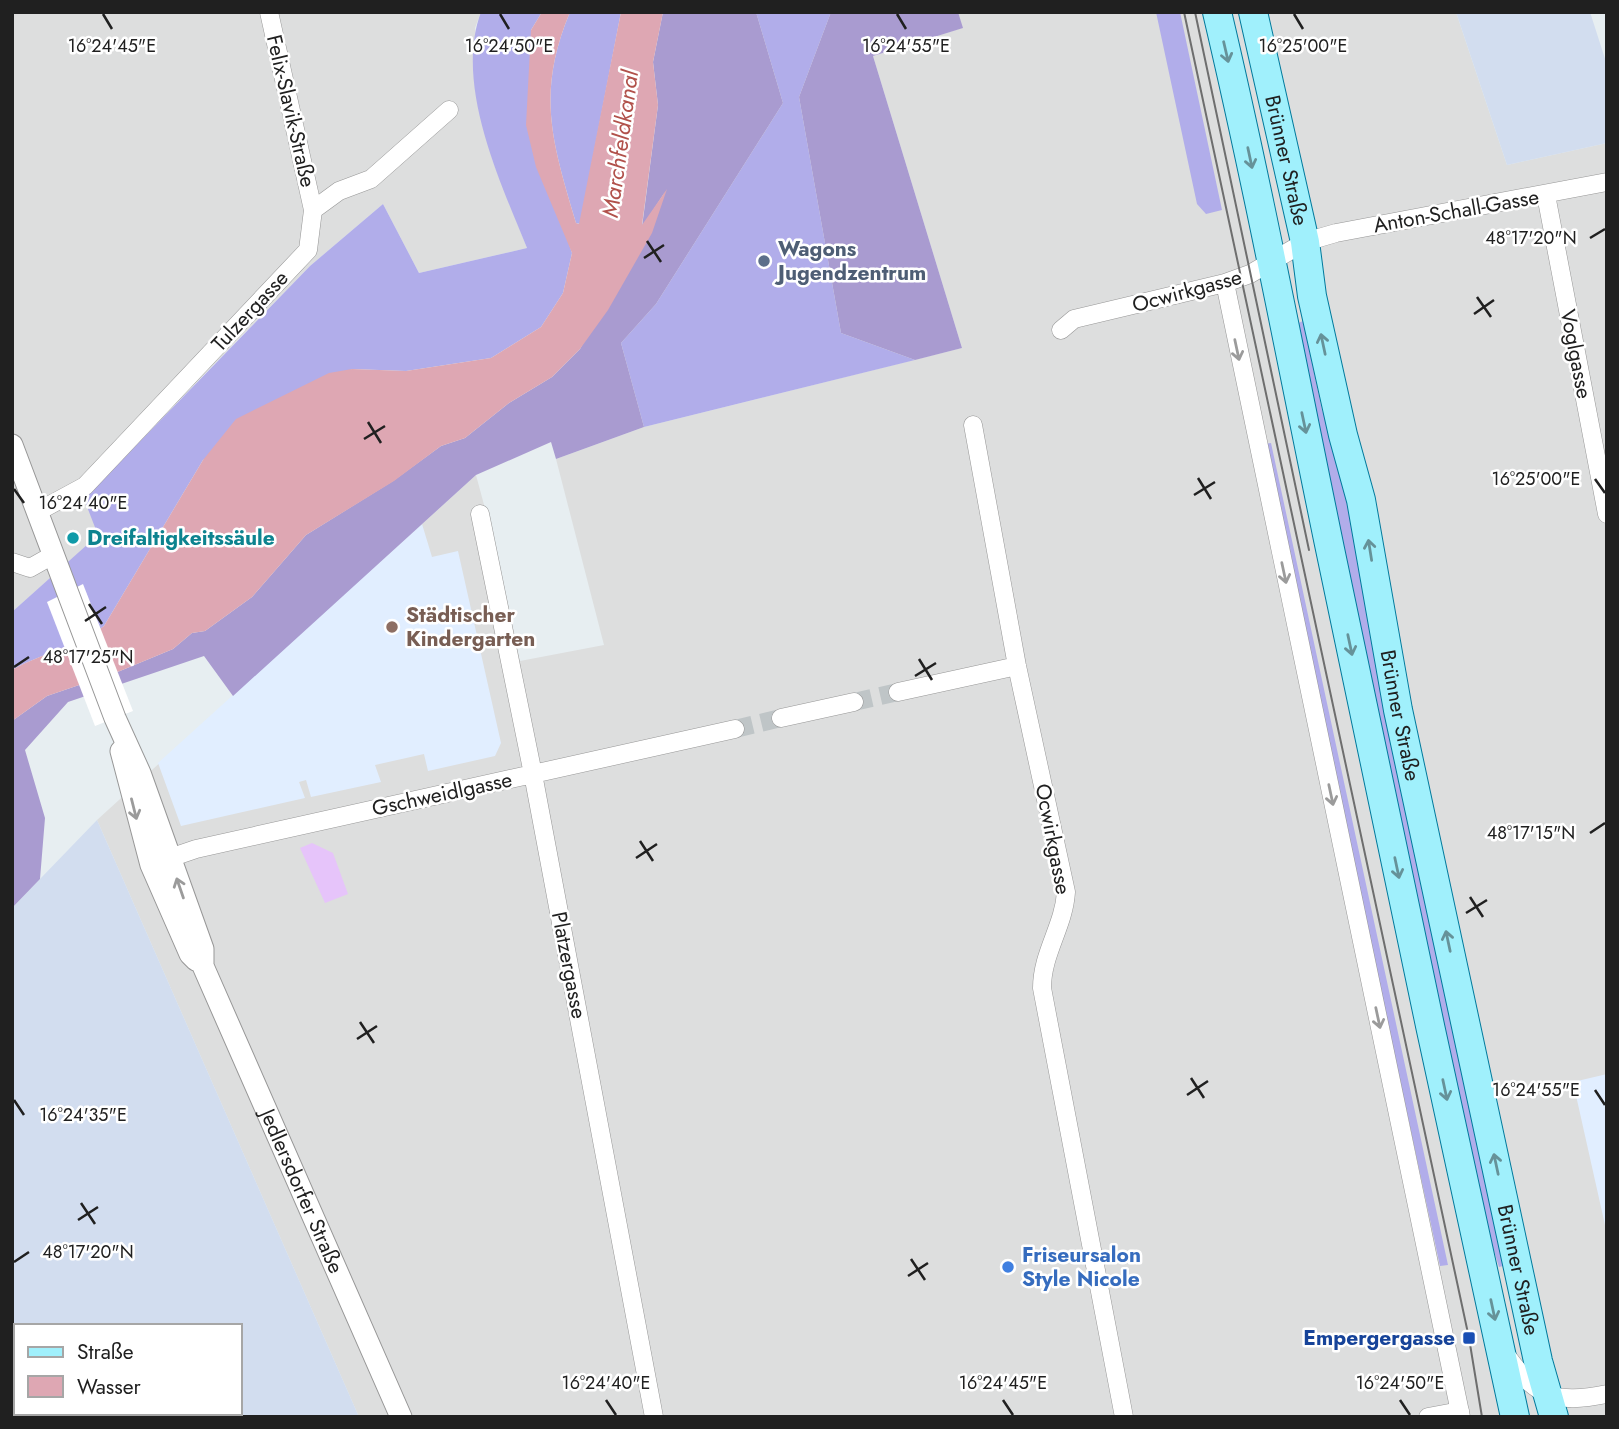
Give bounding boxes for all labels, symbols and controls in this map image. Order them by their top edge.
street label: Felix-Slavik-Straße [259,32,323,190]
text: 16°24'45"E [68,33,156,59]
text: 16°24'50"E [465,33,553,59]
text: 16°24'55"E [862,33,950,59]
text: 16°25'00"E [1259,33,1347,59]
one-way arrow [1220,40,1234,63]
water label: Marchfeldkanal [593,67,647,220]
street label: Brünner Straße [1257,92,1316,229]
one-way arrow [1244,146,1258,169]
street label: Anton-Schall-Gasse [1371,182,1541,240]
text: 48°17'20"N [1485,225,1577,251]
place label: Wagons Jugendzentrum [774,234,926,288]
marker: Wagons Jugendzentrum [756,253,772,269]
street label: Ocwirkgasse [1129,262,1245,320]
street label: Tulzergasse [205,264,295,358]
street label: Voglgasse [1553,307,1599,401]
one-way arrow [1316,333,1329,356]
one-way arrow [1231,338,1245,361]
one-way arrow [1297,411,1311,434]
text: 16°25'00"E [1492,466,1580,492]
text: 16°24'40"E [39,490,127,516]
place label: Dreifaltigkeitssäule [87,523,275,553]
marker: Dreifaltigkeitssäule [65,530,81,546]
one-way arrow [1363,539,1376,562]
one-way arrow [1278,561,1292,584]
place label: Städtischer Kindergarten [406,600,535,654]
marker: Städtischer Kindergarten [384,619,400,635]
one-way arrow [1344,634,1357,656]
text: 48°17'25"N [43,644,133,670]
street label: Brünner Straße [1373,647,1428,784]
street label: Gschweidlgasse [369,764,515,823]
street label: Ocwirkgasse [1028,781,1078,897]
one-way arrow [1324,783,1338,806]
one-way arrow [128,797,141,820]
text: 48°17'15"N [1487,820,1575,846]
one-way arrow [1390,856,1404,879]
one-way arrow [173,878,186,899]
street label: Platzergasse [544,909,594,1021]
one-way arrow [1440,930,1454,953]
one-way arrow [1371,1006,1385,1029]
text: 16°24'55"E [1492,1077,1580,1103]
one-way arrow [1439,1078,1452,1101]
street label: Jedlersdorfer Straße [251,1101,351,1278]
text: 16°24'35"E [39,1102,127,1128]
one-way arrow [1488,1153,1502,1176]
street label: Brünner Straße [1490,1202,1547,1338]
text: 48°17'20"N [42,1239,134,1265]
place label: Friseursalon Style Nicole [1022,1240,1141,1294]
marker: Friseursalon Style Nicole [1000,1259,1016,1275]
one-way arrow [1487,1298,1500,1321]
place label: Empergergasse [1303,1323,1455,1353]
legend [14,1324,242,1415]
marker: Empergergasse [1461,1330,1477,1346]
text: Straße [77,1337,134,1367]
text: 16°24'40"E [562,1370,650,1396]
text: 16°24'45"E [959,1370,1047,1396]
text: 16°24'50"E [1356,1370,1444,1396]
text: Wasser [77,1372,142,1402]

